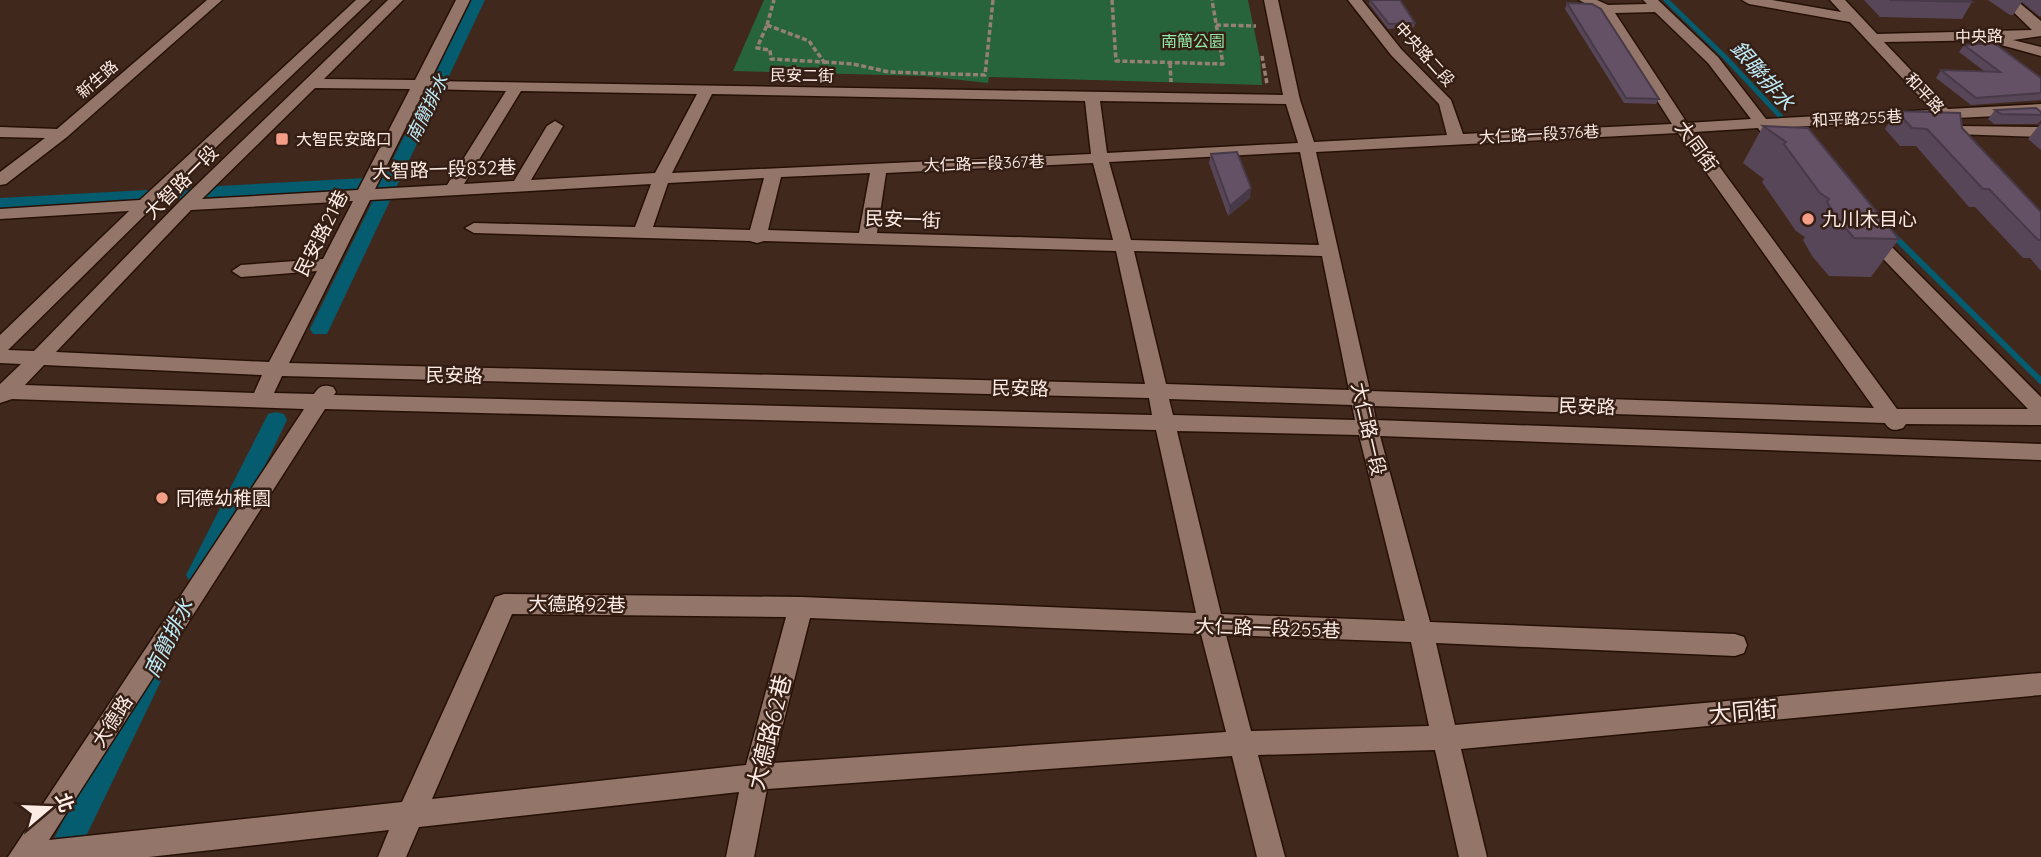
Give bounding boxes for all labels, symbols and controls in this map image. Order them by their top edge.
street label: 中央路二段 [1391,18,1459,90]
street label: 中央路 [1955,26,2003,46]
park label: 南簡公園 [1161,31,1225,51]
water label: 銀聯排水 [1726,35,1801,116]
street label: 新生路 [72,56,122,102]
street label: 民安二街 [770,64,834,86]
street label: 和平路 [1901,69,1949,117]
water label: 南簡排水 [401,70,454,145]
street label: 和平路255巷 [1811,106,1903,130]
street label: 大同街 [1671,116,1723,176]
street label: 大仁路一段376巷 [1478,121,1600,147]
place label: 大智民安路口 [296,129,392,149]
marker: 大智民安路口 [274,131,290,147]
street label: 大智路一段 [139,140,223,224]
street label: 大仁路一段367巷 [923,151,1045,175]
street label: 大智路一段832巷 [371,154,517,184]
street label: 民安路21巷 [289,186,353,280]
street label: 民安一街 [865,206,941,232]
place label: 九川木目心 [1822,207,1917,231]
marker: 九川木目心 [1800,211,1816,227]
street label: 民安路 [425,363,483,387]
street label: 民安路 [991,376,1049,400]
street label: 大仁路一段 [1347,380,1391,478]
street label: 民安路 [1558,393,1616,419]
place label: 同德幼稚園 [176,486,271,510]
marker: 同德幼稚園 [154,490,170,506]
street label: 大德路92巷 [528,591,626,617]
water label: 南簡排水 [138,594,199,681]
street label: 大仁路一段255巷 [1195,613,1341,643]
street label: 大德路62巷 [741,672,797,792]
street label: 大德路 [86,691,138,751]
street label: 大同街 [1707,694,1779,728]
north arrow [14,773,84,843]
text: 北 [51,790,80,815]

